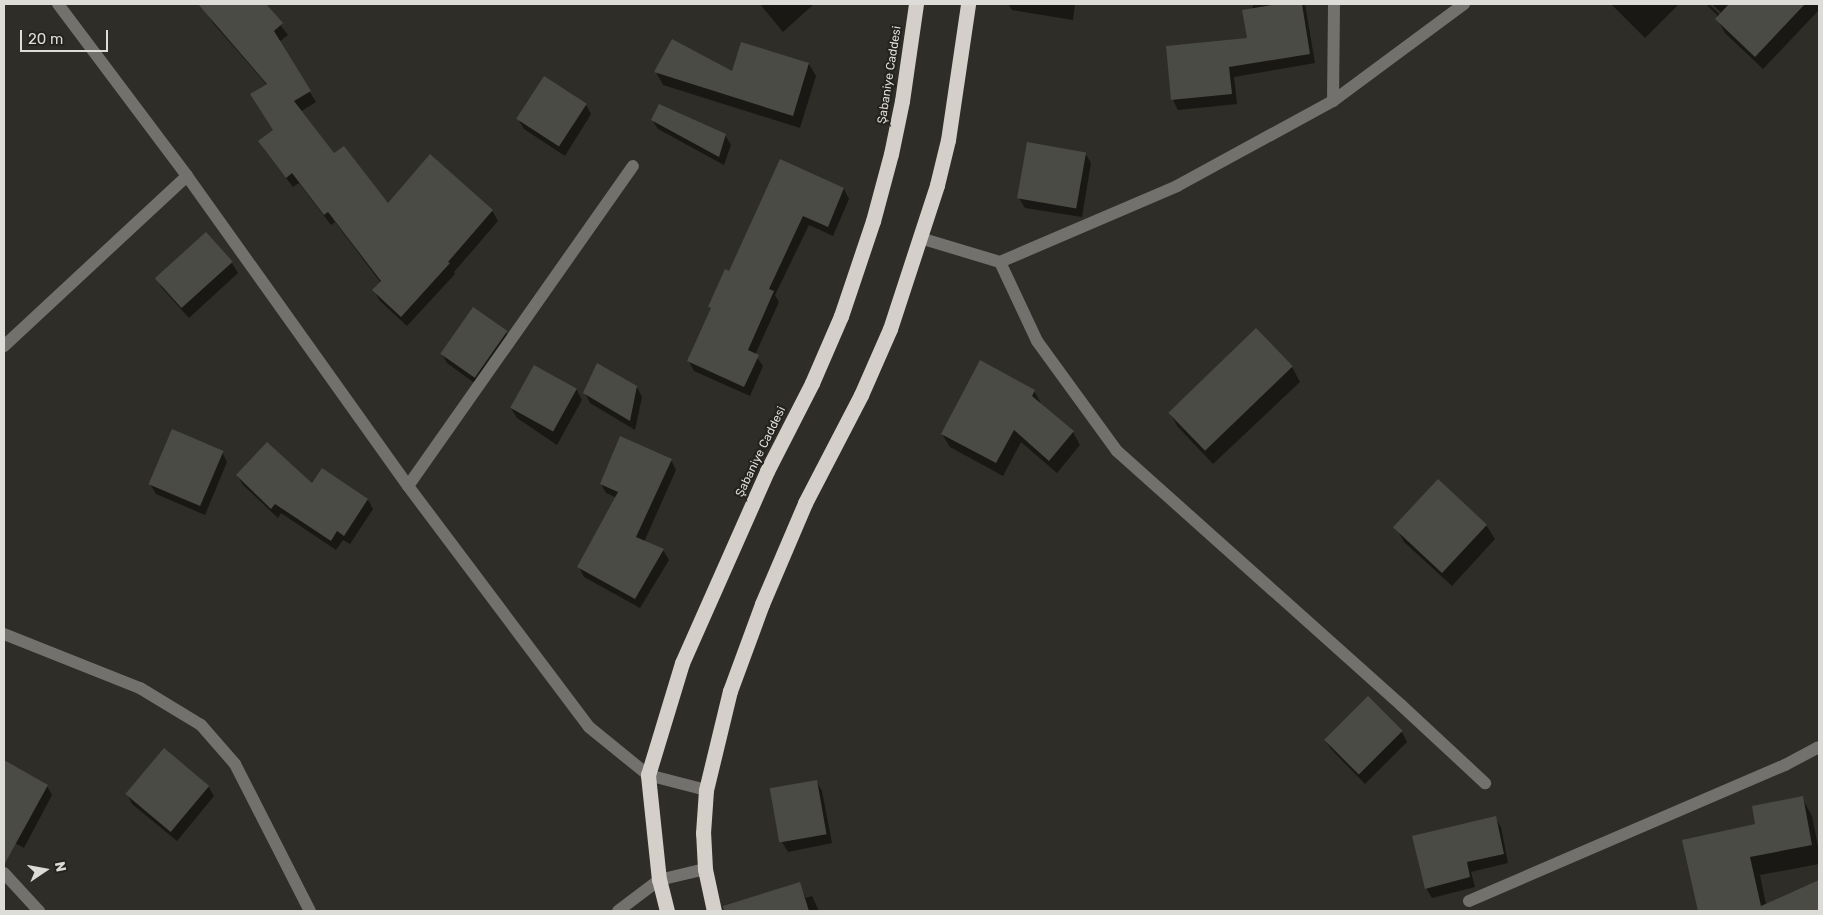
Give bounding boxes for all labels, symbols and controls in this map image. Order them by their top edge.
scale bar [22,20,110,52]
street label: Şabaniye Caddesi [875,25,905,125]
text: 20 m [28,30,63,48]
street label: Şabaniye Caddesi [733,404,789,500]
north arrow [20,845,70,895]
text: N [51,860,70,873]

